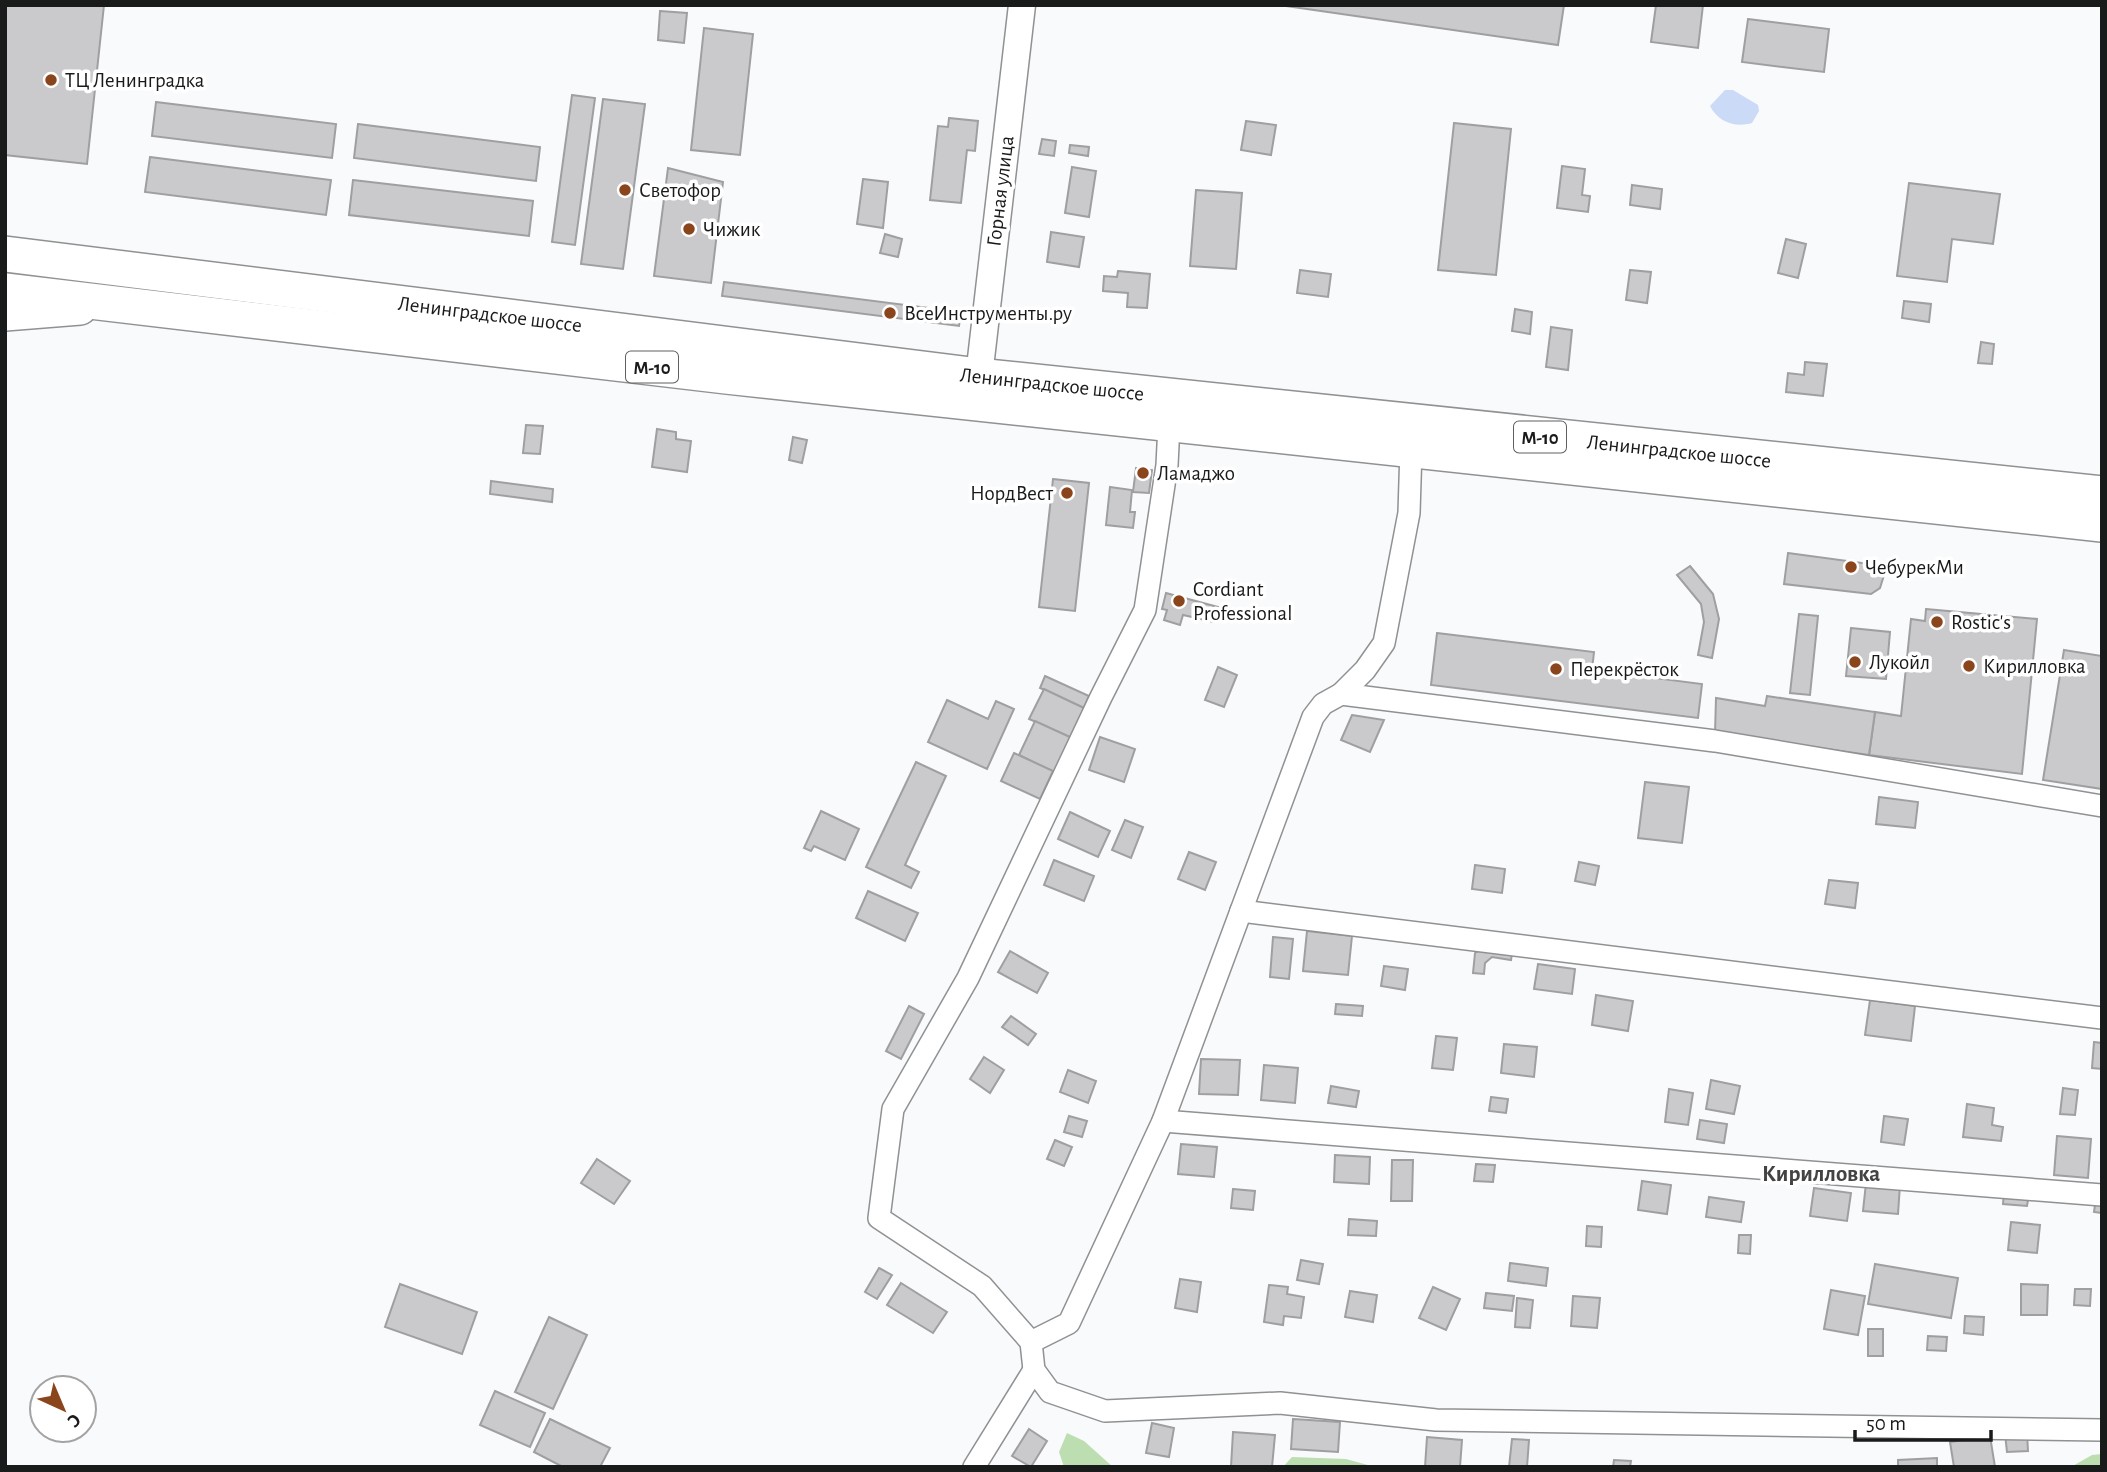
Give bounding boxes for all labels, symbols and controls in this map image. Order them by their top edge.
place label: ТЦ Ленинградка [65,70,205,91]
marker: ТЦ Ленинградка [43,72,59,88]
street label: Горная улица [983,134,1018,248]
place label: Светофор [639,180,721,201]
marker: Светофор [617,182,633,198]
place label: Чижик [703,219,761,240]
marker: Чижик [681,221,697,237]
street label: Ленинградское шоссе [397,293,583,336]
place label: ВсеИнструменты.ру [904,303,1072,324]
marker: ВсеИнструменты.ру [882,305,898,321]
road number: М-10 [626,352,678,382]
street label: Ленинградское шоссе [959,364,1145,405]
road number: М-10 [1514,422,1566,452]
street label: Ленинградское шоссе [1586,431,1772,472]
place label: Ламаджо [1157,463,1235,484]
marker: Ламаджо [1135,465,1151,481]
place label: НордВест [970,483,1053,504]
marker: НордВест [1059,485,1075,501]
place label: ЧебурекМи [1865,557,1964,578]
marker: ЧебурекМи [1843,559,1859,575]
place label: Cordiant Professional [1193,579,1292,624]
marker: Cordiant Professional [1171,593,1187,609]
place label: Rostic's [1951,612,2011,633]
marker: Rostic's [1929,614,1945,630]
place label: Лукойл [1869,652,1930,673]
marker: Лукойл [1847,654,1863,670]
place label: Кирилловка [1983,656,2086,677]
marker: Кирилловка [1961,658,1977,674]
place label: Перекрёсток [1570,659,1679,680]
marker: Перекрёсток [1548,661,1564,677]
district label: Кирилловка [1762,1163,1880,1186]
north arrow [28,1374,98,1444]
scale bar [1855,1398,1992,1442]
text: С [63,1410,84,1431]
text: 50 m [1866,1413,1906,1434]

